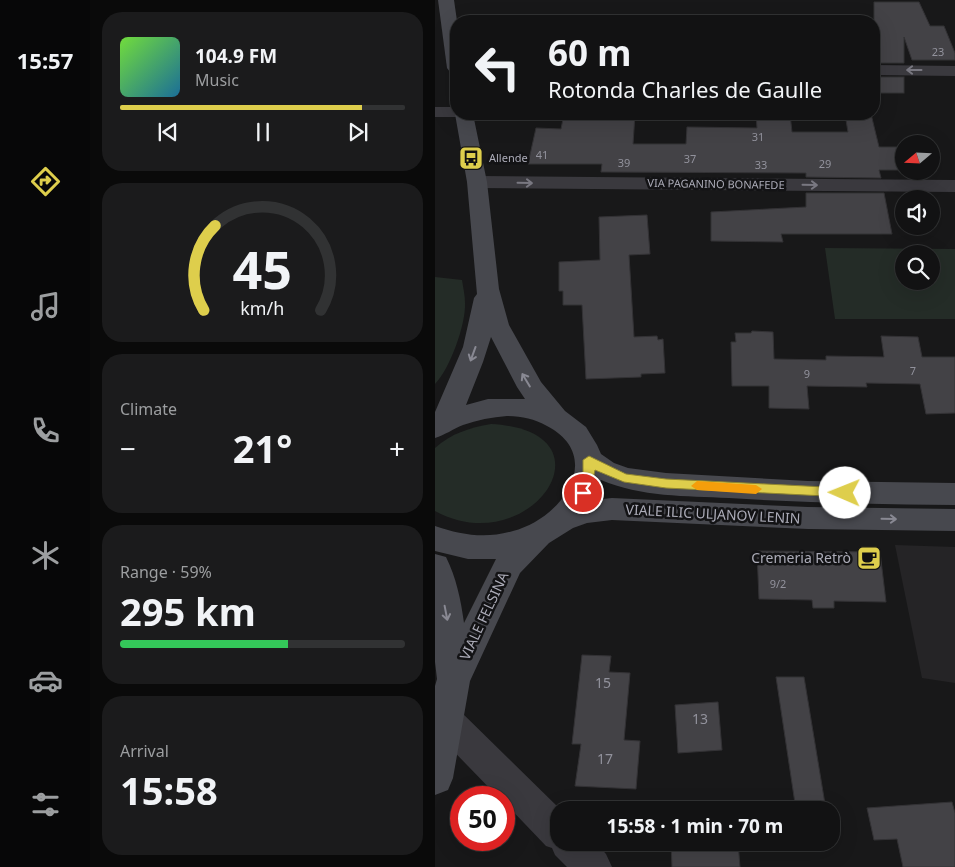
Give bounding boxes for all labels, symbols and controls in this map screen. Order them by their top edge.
text: 60 m [548,29,631,76]
icon: left [465,35,530,100]
text: 104.9 FM [195,43,277,69]
house number: 23 [932,44,944,59]
text: 15:57 [17,45,73,75]
one-way arrow [907,65,923,75]
text: Music [195,69,239,91]
text: Rotonda Charles de Gaulle [548,74,822,104]
icon: previous [154,118,182,146]
icon: pause [249,118,277,146]
icon: next [344,118,372,146]
house number: 31 [752,129,764,144]
north arrow [895,135,940,180]
map controls [895,135,940,290]
bus stop icon: Allende [458,145,484,171]
house number: 41 [536,147,548,162]
place label: Allende [489,150,528,165]
house number: 37 [684,151,696,166]
house number: 39 [618,155,630,170]
house number: 29 [819,156,831,171]
house number: 33 [755,157,767,172]
icon: directions [28,164,63,199]
street label: VIA PAGANINO BONAFEDE [647,175,785,192]
one-way arrow [517,178,533,187]
one-way arrow [802,180,818,190]
button: sound [895,190,940,235]
text: 45 [233,233,292,304]
button: search [895,245,940,290]
icon: music [28,289,63,324]
text: km/h [241,296,284,320]
one-way arrow [468,345,477,361]
house number: 7 [910,363,916,378]
house number: 9 [804,366,810,381]
one-way arrow [521,374,531,388]
text: Climate [120,398,177,420]
icon: phone [28,413,63,448]
text: 21° [233,422,292,474]
text: − [120,429,136,467]
text: + [389,429,405,467]
position arrow [818,466,870,518]
pin [562,472,604,514]
icon: arrive [569,479,597,507]
street label: VIALE ILIC ULJANOV LENIN [625,499,801,528]
one-way arrow [880,514,897,524]
icon: climate [28,538,63,573]
cafe icon: Cremeria Retrò [856,545,882,571]
place label: Cremeria Retrò [751,548,851,567]
text: Range · 59% [120,561,212,583]
street label: VIALE FELSINA [455,569,512,663]
house number: 9/2 [770,576,786,591]
text: 295 km [120,585,256,637]
one-way arrow [441,605,451,621]
icon: car [28,663,63,698]
house number: 15 [595,673,611,692]
house number: 13 [692,709,708,728]
text: Arrival [120,740,169,762]
house number: 17 [597,749,613,768]
text: 15:58 [120,764,218,816]
speed limit sign: 50 [450,786,515,851]
icon: filters [28,787,63,822]
text: 15:58 · 1 min · 70 m [607,813,783,839]

